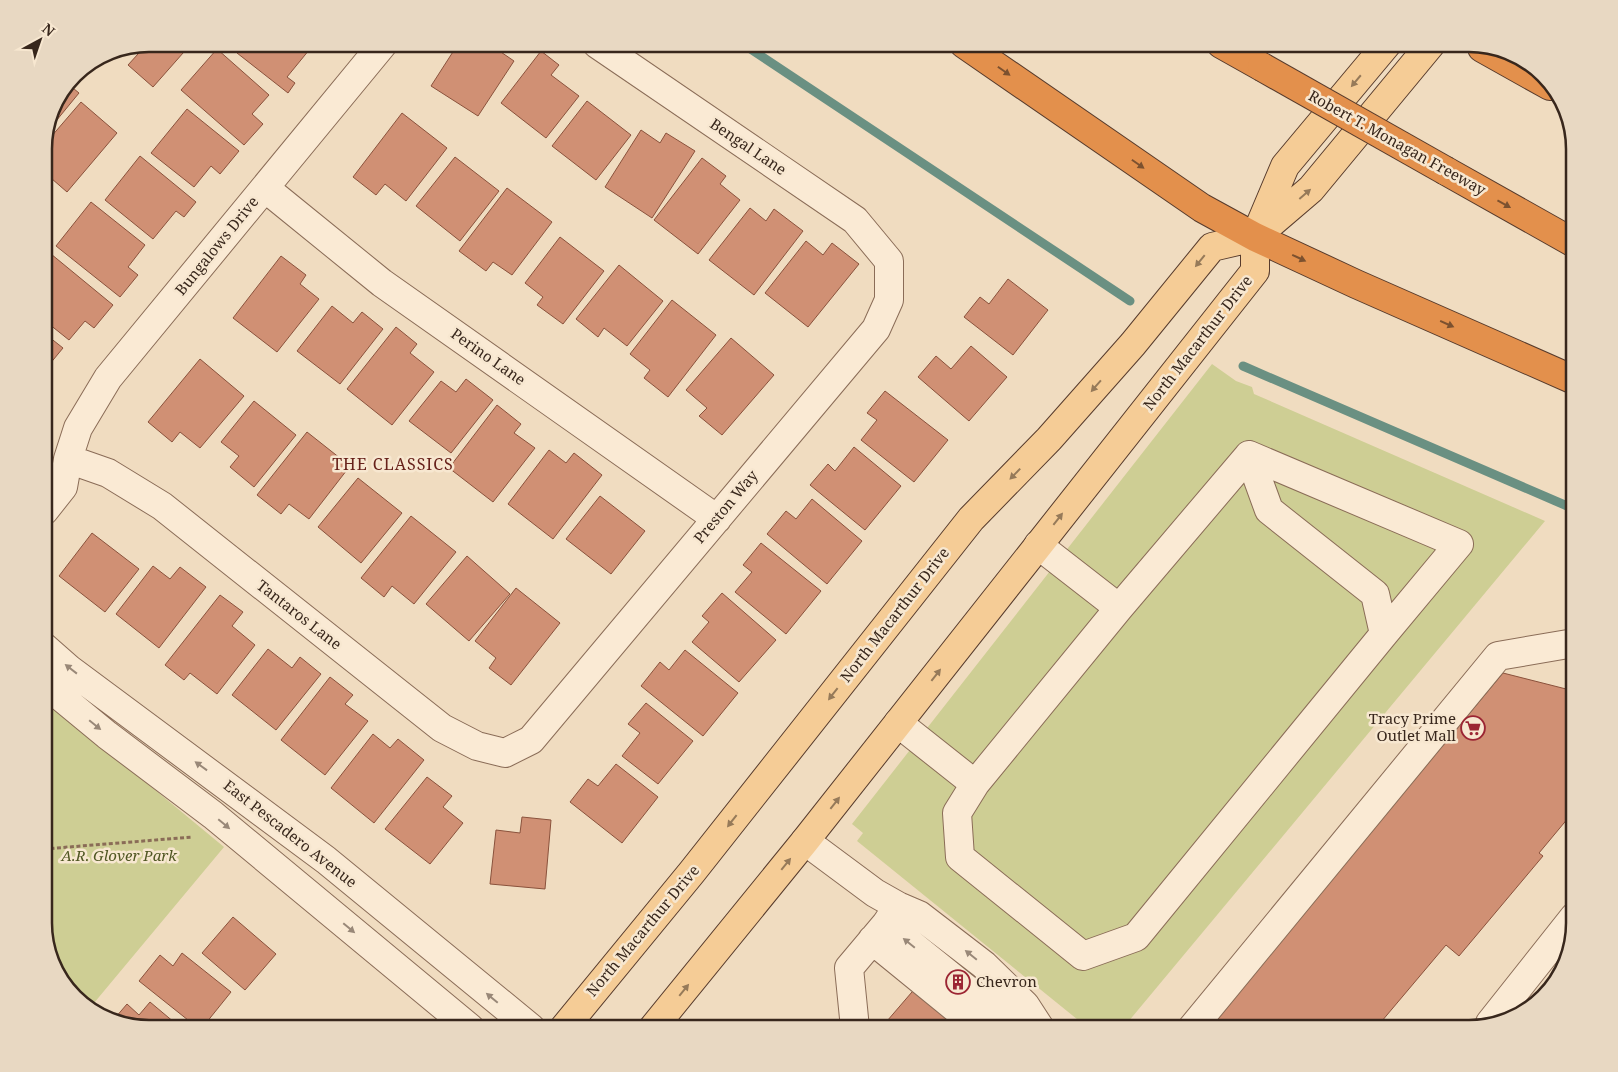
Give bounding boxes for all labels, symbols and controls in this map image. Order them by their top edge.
north arrow [15,15,65,65]
text: N [38,19,59,40]
one-way arrow [998,66,1011,76]
one-way arrow [1350,74,1361,87]
street label: Robert T. Monagan Freeway [1305,85,1490,200]
street label: Bengal Lane [706,113,791,179]
one-way arrow [1131,159,1145,169]
one-way arrow [1298,188,1311,199]
street label: Bungalows Drive [170,192,262,299]
one-way arrow [1498,199,1511,208]
one-way arrow [1292,254,1306,262]
one-way arrow [1195,255,1206,268]
street label: North Macarthur Drive [1138,271,1256,414]
one-way arrow [1440,321,1454,329]
street label: Perino Lane [447,323,530,389]
one-way arrow [1090,379,1101,392]
district label: THE CLASSICS [332,453,454,475]
street label: Preston Way [689,465,762,547]
one-way arrow [1009,468,1021,480]
one-way arrow [1052,513,1063,526]
street label: North Macarthur Drive [835,543,953,686]
street label: Tantaros Lane [253,575,346,654]
one-way arrow [64,664,77,674]
one-way arrow [931,668,941,682]
one-way arrow [828,687,839,700]
place label: Tracy Prime Outlet Mall [1369,708,1456,745]
supermarket icon: Tracy Prime Outlet Mall [1460,715,1486,741]
one-way arrow [88,720,101,731]
one-way arrow [194,761,208,771]
street label: East Pescadero Avenue [220,775,361,892]
one-way arrow [830,796,841,809]
one-way arrow [727,814,738,827]
one-way arrow [217,819,230,830]
park label: A.R. Glover Park [60,845,177,865]
one-way arrow [781,858,792,871]
street label: North Macarthur Drive [581,860,703,1000]
one-way arrow [343,922,356,933]
one-way arrow [903,937,916,948]
one-way arrow [965,949,978,960]
building icon: Chevron [945,969,971,995]
place label: Chevron [976,971,1037,991]
one-way arrow [679,984,690,997]
one-way arrow [487,992,499,1004]

